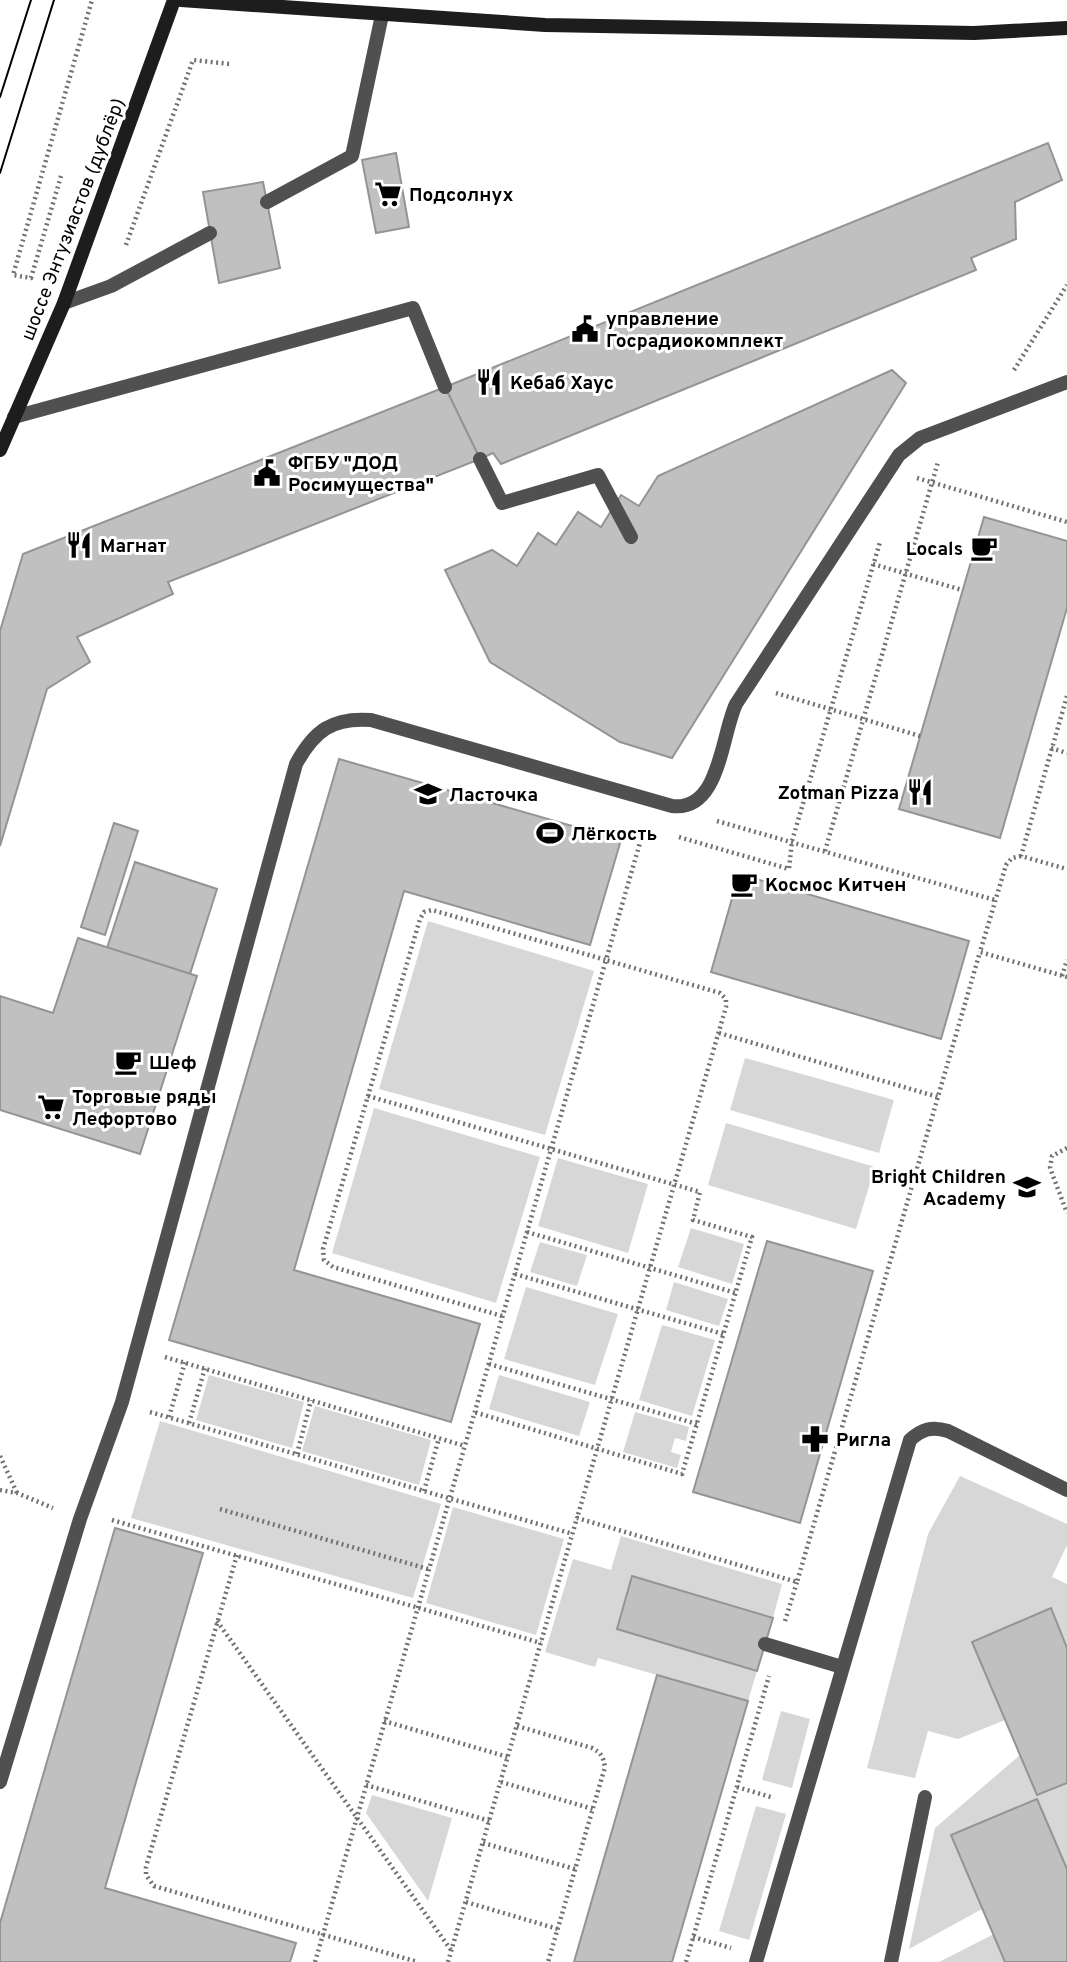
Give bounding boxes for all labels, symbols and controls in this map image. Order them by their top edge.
street label: шоссе Энтузиастов (дублёр) [16,95,131,344]
supermarket icon: Подсолнух [373,179,403,209]
place label: Подсолнух [409,184,513,208]
place label: управление Госрадиокомплект [606,308,783,354]
public building icon: управление Госрадиокомплект [570,314,600,344]
restaurant icon: Кебаб Хаус [474,367,504,397]
place label: Кебаб Хаус [510,372,614,396]
place label: ФГБУ "ДОД Росимущества" [288,452,434,498]
public building icon: ФГБУ "ДОД Росимущества" [252,458,282,488]
restaurant icon: Магнат [64,530,94,560]
cafe icon: Locals [969,533,999,563]
place label: Магнат [100,535,167,559]
place label: Locals [906,538,963,562]
restaurant icon: Zotman Pizza [905,777,935,807]
school or university icon: Ласточка [413,779,443,809]
place label: Zotman Pizza [778,782,899,806]
place label: Ласточка [449,784,538,808]
sports icon: Лёгкость [535,818,565,848]
place label: Лёгкость [571,823,657,847]
cafe icon: Космос Китчен [729,869,759,899]
place label: Космос Китчен [765,874,906,898]
cafe icon: Шеф [113,1047,143,1077]
place label: Шеф [149,1052,197,1076]
place label: Торговые ряды Лефортово [72,1086,217,1132]
supermarket icon: Торговые ряды Лефортово [36,1092,66,1122]
place label: Bright Children Academy [871,1166,1006,1212]
school or university icon: Bright Children Academy [1012,1172,1042,1202]
pharmacy icon: Ригла [800,1424,830,1454]
place label: Ригла [836,1429,891,1453]

